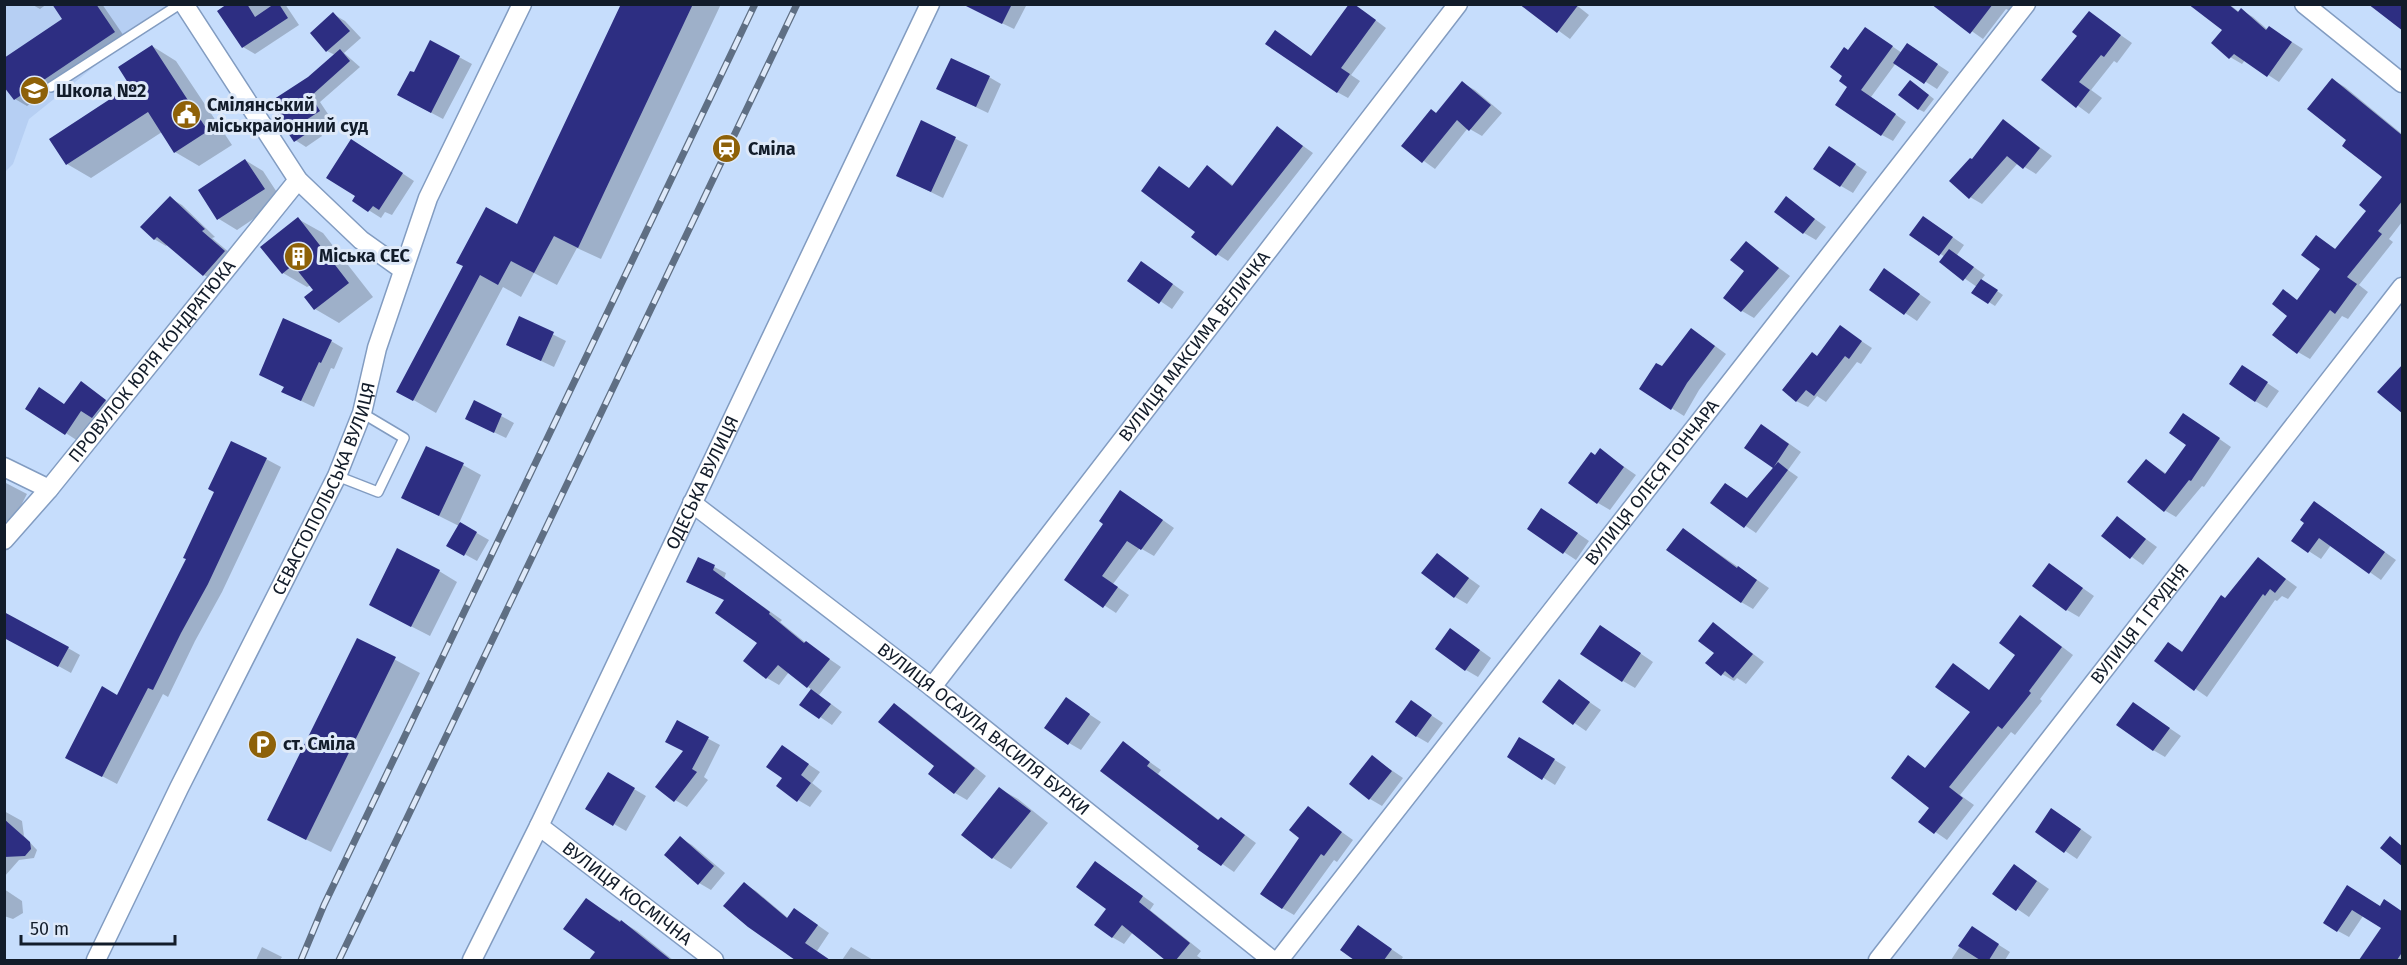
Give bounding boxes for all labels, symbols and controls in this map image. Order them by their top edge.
school or university icon: Школа №2 [19,75,51,107]
place label: Школа №2 [56,80,146,102]
place label: Смілянський міськрайонний суд [207,94,368,137]
public building icon: Смілянський міськрайонний суд [170,99,202,131]
station icon: Сміла [711,133,743,165]
place label: Сміла [748,138,796,160]
building icon: Міська СЕС [282,240,314,272]
place label: Міська СЕС [319,245,411,267]
street label: ВУЛИЦЯ МАКСИМА ВЕЛИЧКА [1114,246,1275,446]
street label: ПРОВУЛОК ЮРІЯ КОНДРАТЮКА [64,255,240,467]
street label: СЕВАСТОПОЛЬСЬКА ВУЛИЦЯ [267,380,380,599]
street label: ВУЛИЦЯ ОЛЕСЯ ГОНЧАРА [1580,395,1724,570]
street label: ОДЕСЬКА ВУЛИЦЯ [661,412,744,553]
street label: ВУЛИЦЯ 1 ГРУДНЯ [2086,559,2194,689]
street label: ВУЛИЦЯ ОСАУЛА ВАСИЛЯ БУРКИ [873,638,1094,820]
parking icon: ст. Сміла [246,728,278,760]
place label: ст. Сміла [283,733,355,755]
street label: ВУЛИЦЯ КОСМІЧНА [558,837,697,950]
scale bar [21,908,176,946]
text: 50 m [30,918,69,940]

